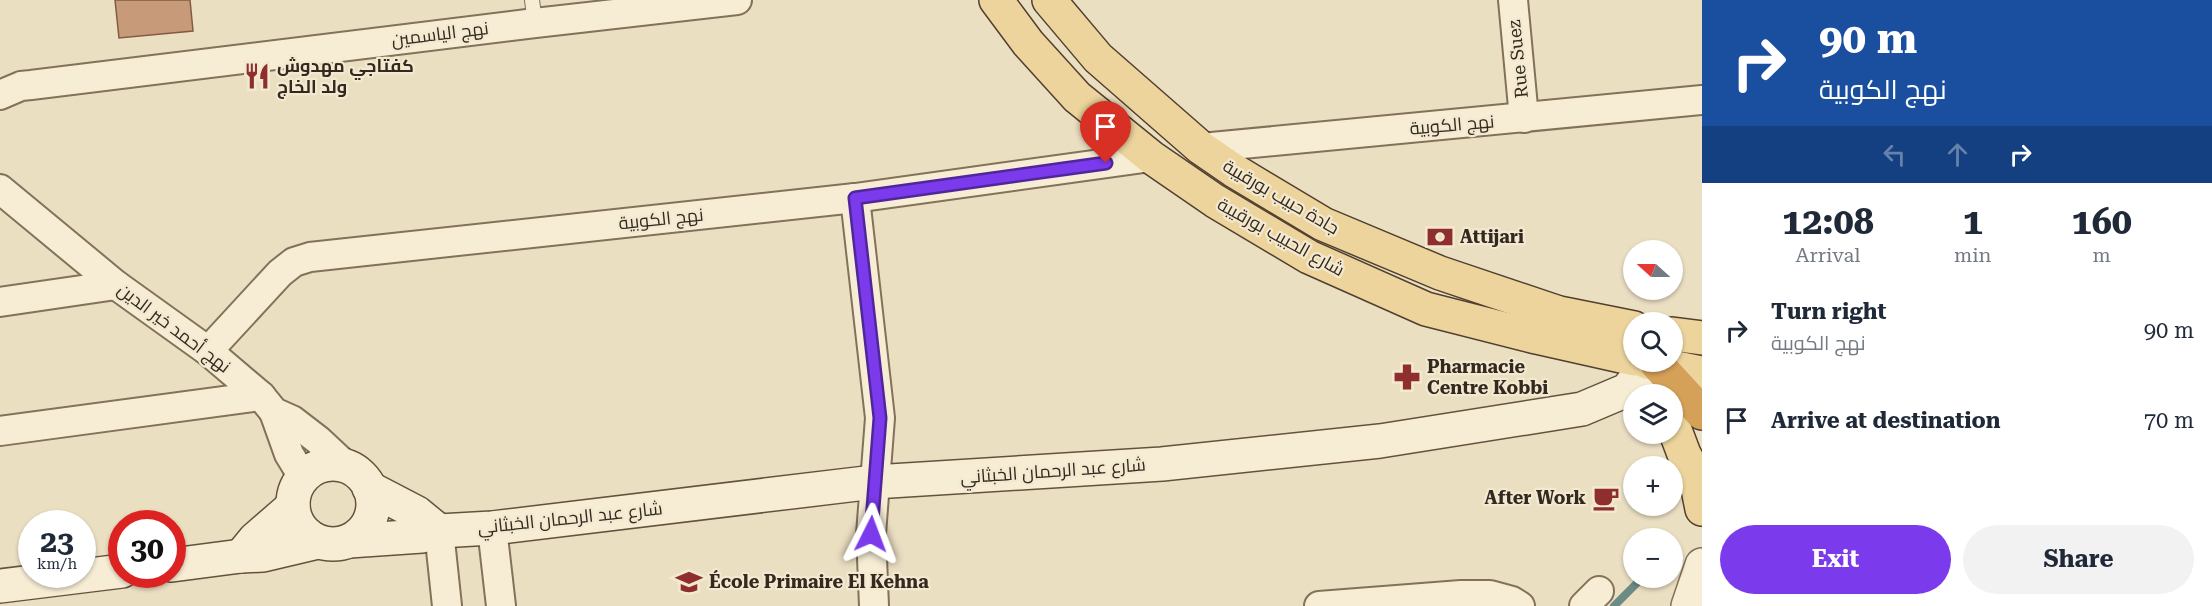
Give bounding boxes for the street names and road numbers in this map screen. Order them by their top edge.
street label: نهج الياسمين [390,17,490,52]
street label: Rue Suez [1503,18,1532,99]
street label: نهج الكوبية [1409,110,1495,141]
street label: جادة حبيب بورقيبة [1219,155,1343,239]
street label: شارع الحبيب بورقيبة [1213,193,1348,282]
street label: نهج الكوبية [618,204,705,235]
street label: نهج أحمد خير الدين [113,278,235,378]
street label: شارع عبد الرحمان الخبثاني [959,454,1147,491]
street label: شارع عبد الرحمان الخبثاني [476,497,664,542]

